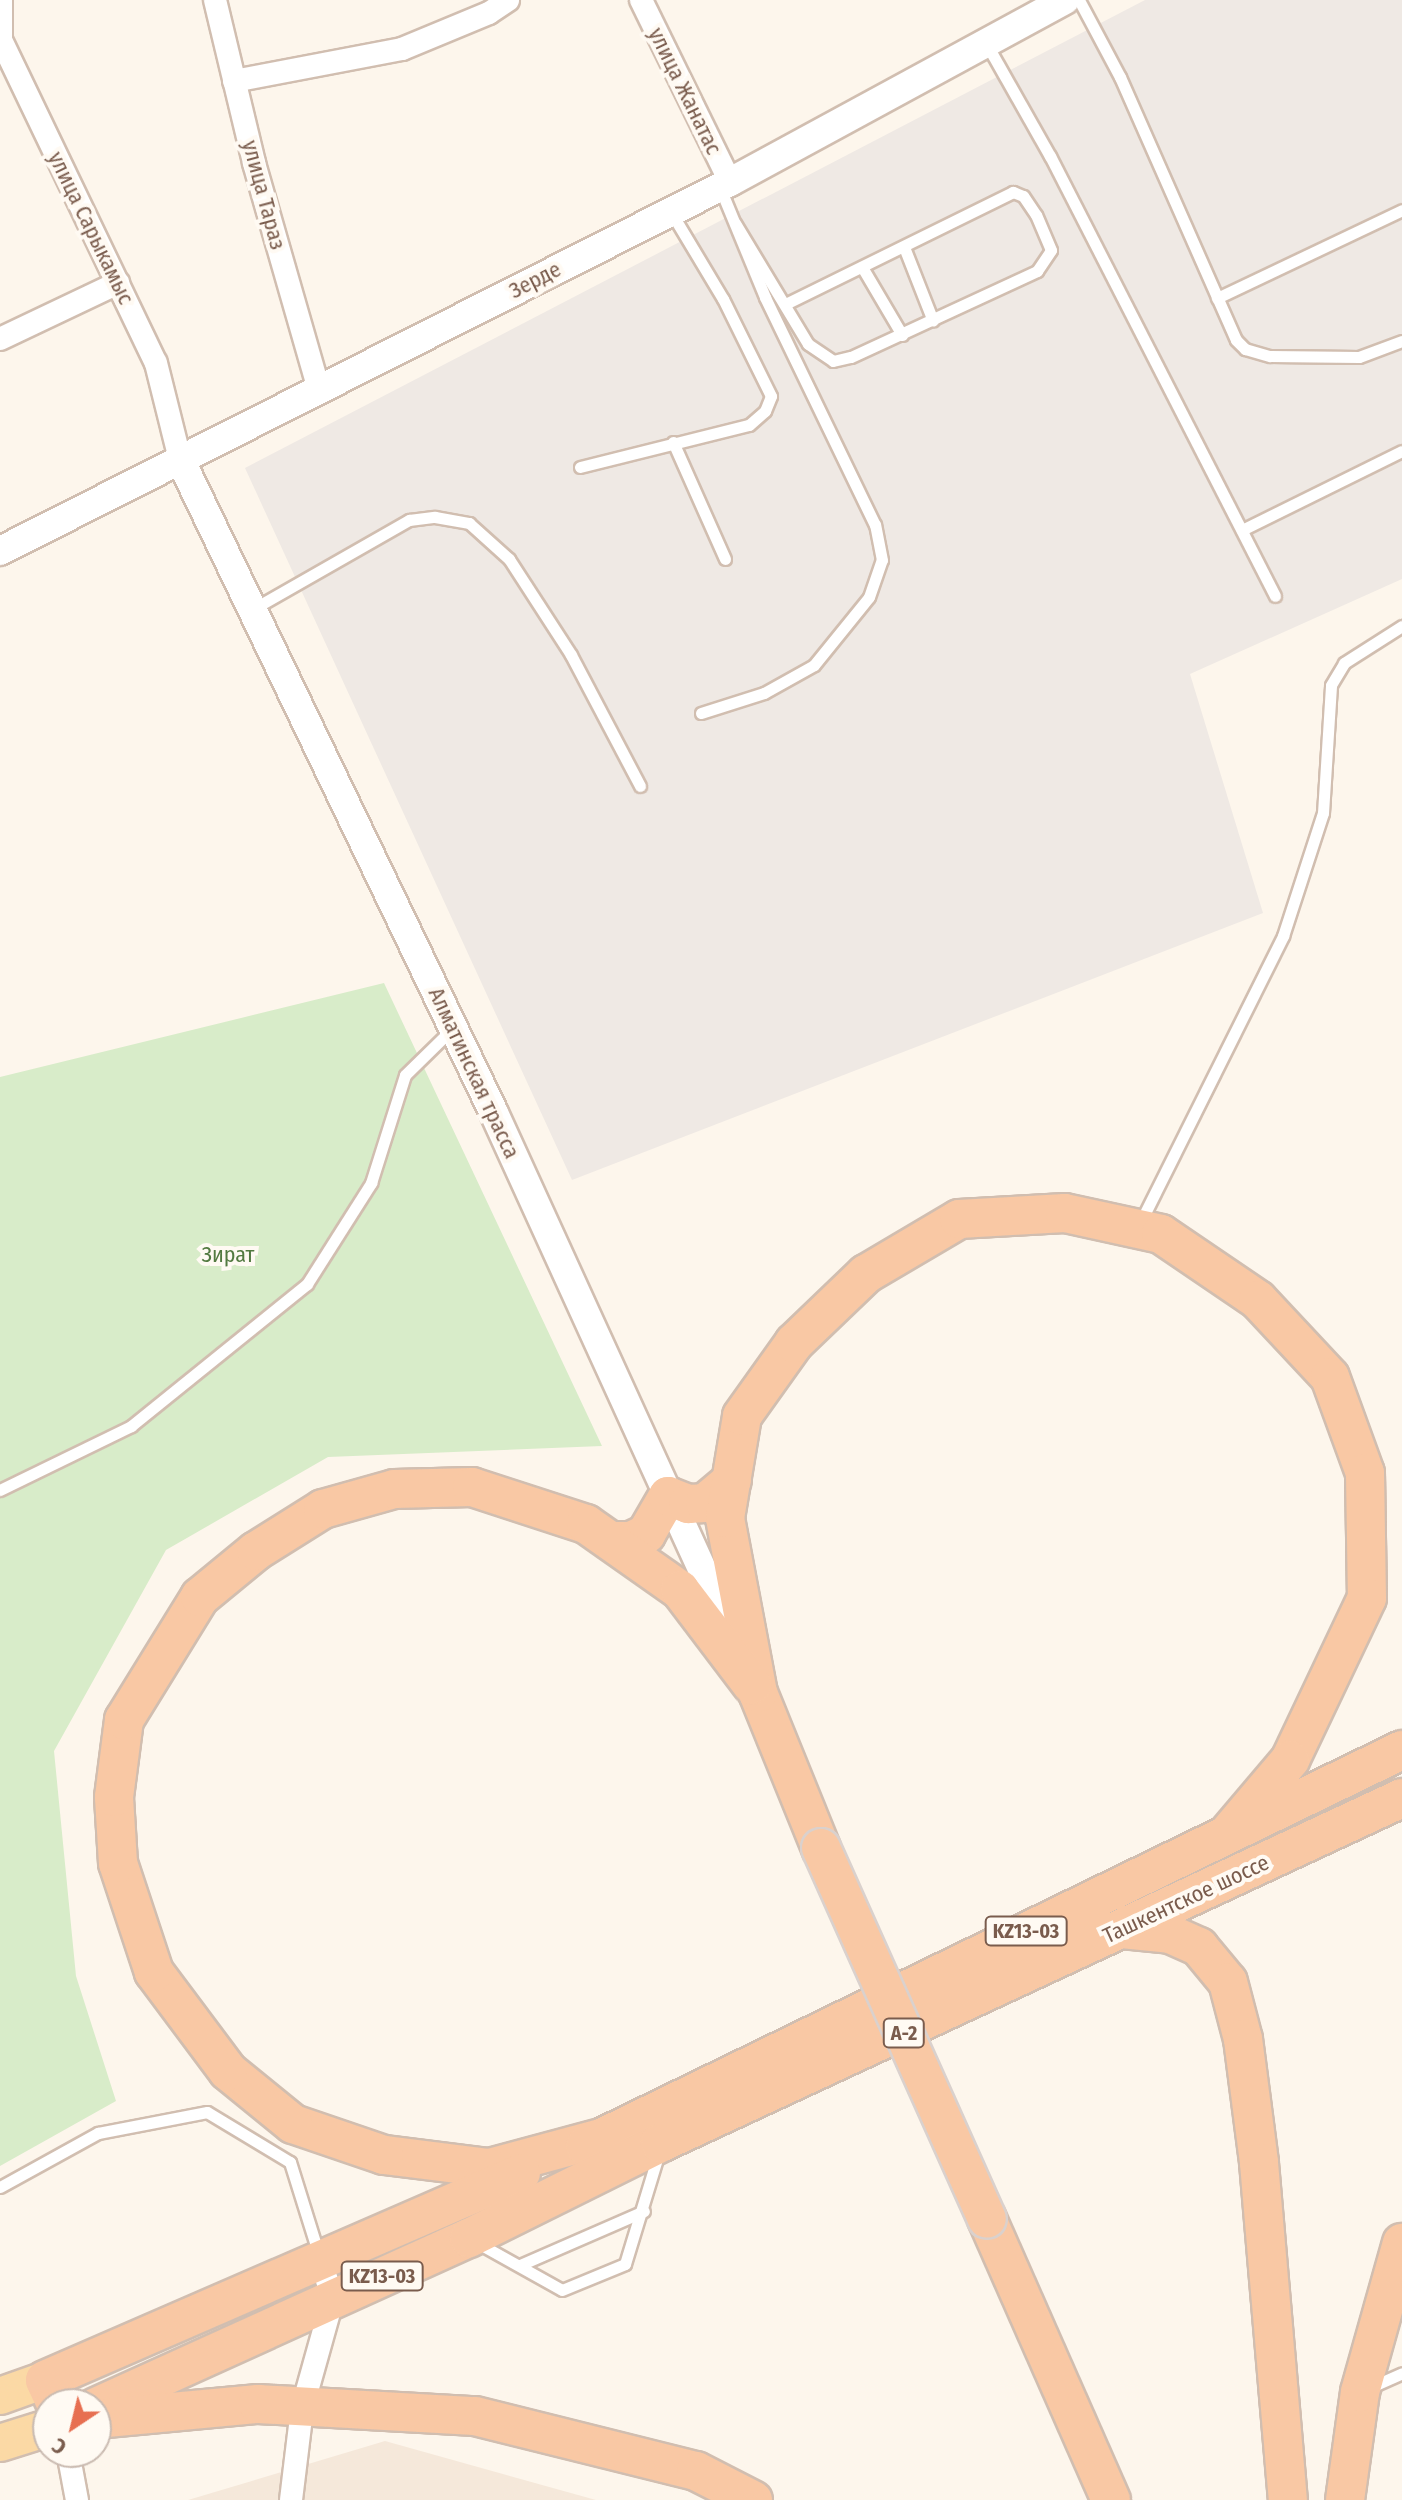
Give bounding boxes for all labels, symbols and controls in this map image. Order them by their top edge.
street label: улица Жанатас [643,23,727,159]
street label: улица Тараз [237,137,291,253]
street label: улица Сарыкамыс [43,147,139,309]
street label: Зерде [505,256,565,304]
street label: Алматинская трасса [423,983,525,1163]
park label: Зират [201,1242,255,1268]
street label: Ташкентское шоссе [1099,1849,1273,1949]
road number: KZ13-03 [984,1915,1068,1947]
road number: A-2 [882,2017,926,2049]
road number: KZ13-03 [340,2260,424,2292]
north arrow [32,2388,112,2468]
text: С [47,2432,72,2461]

